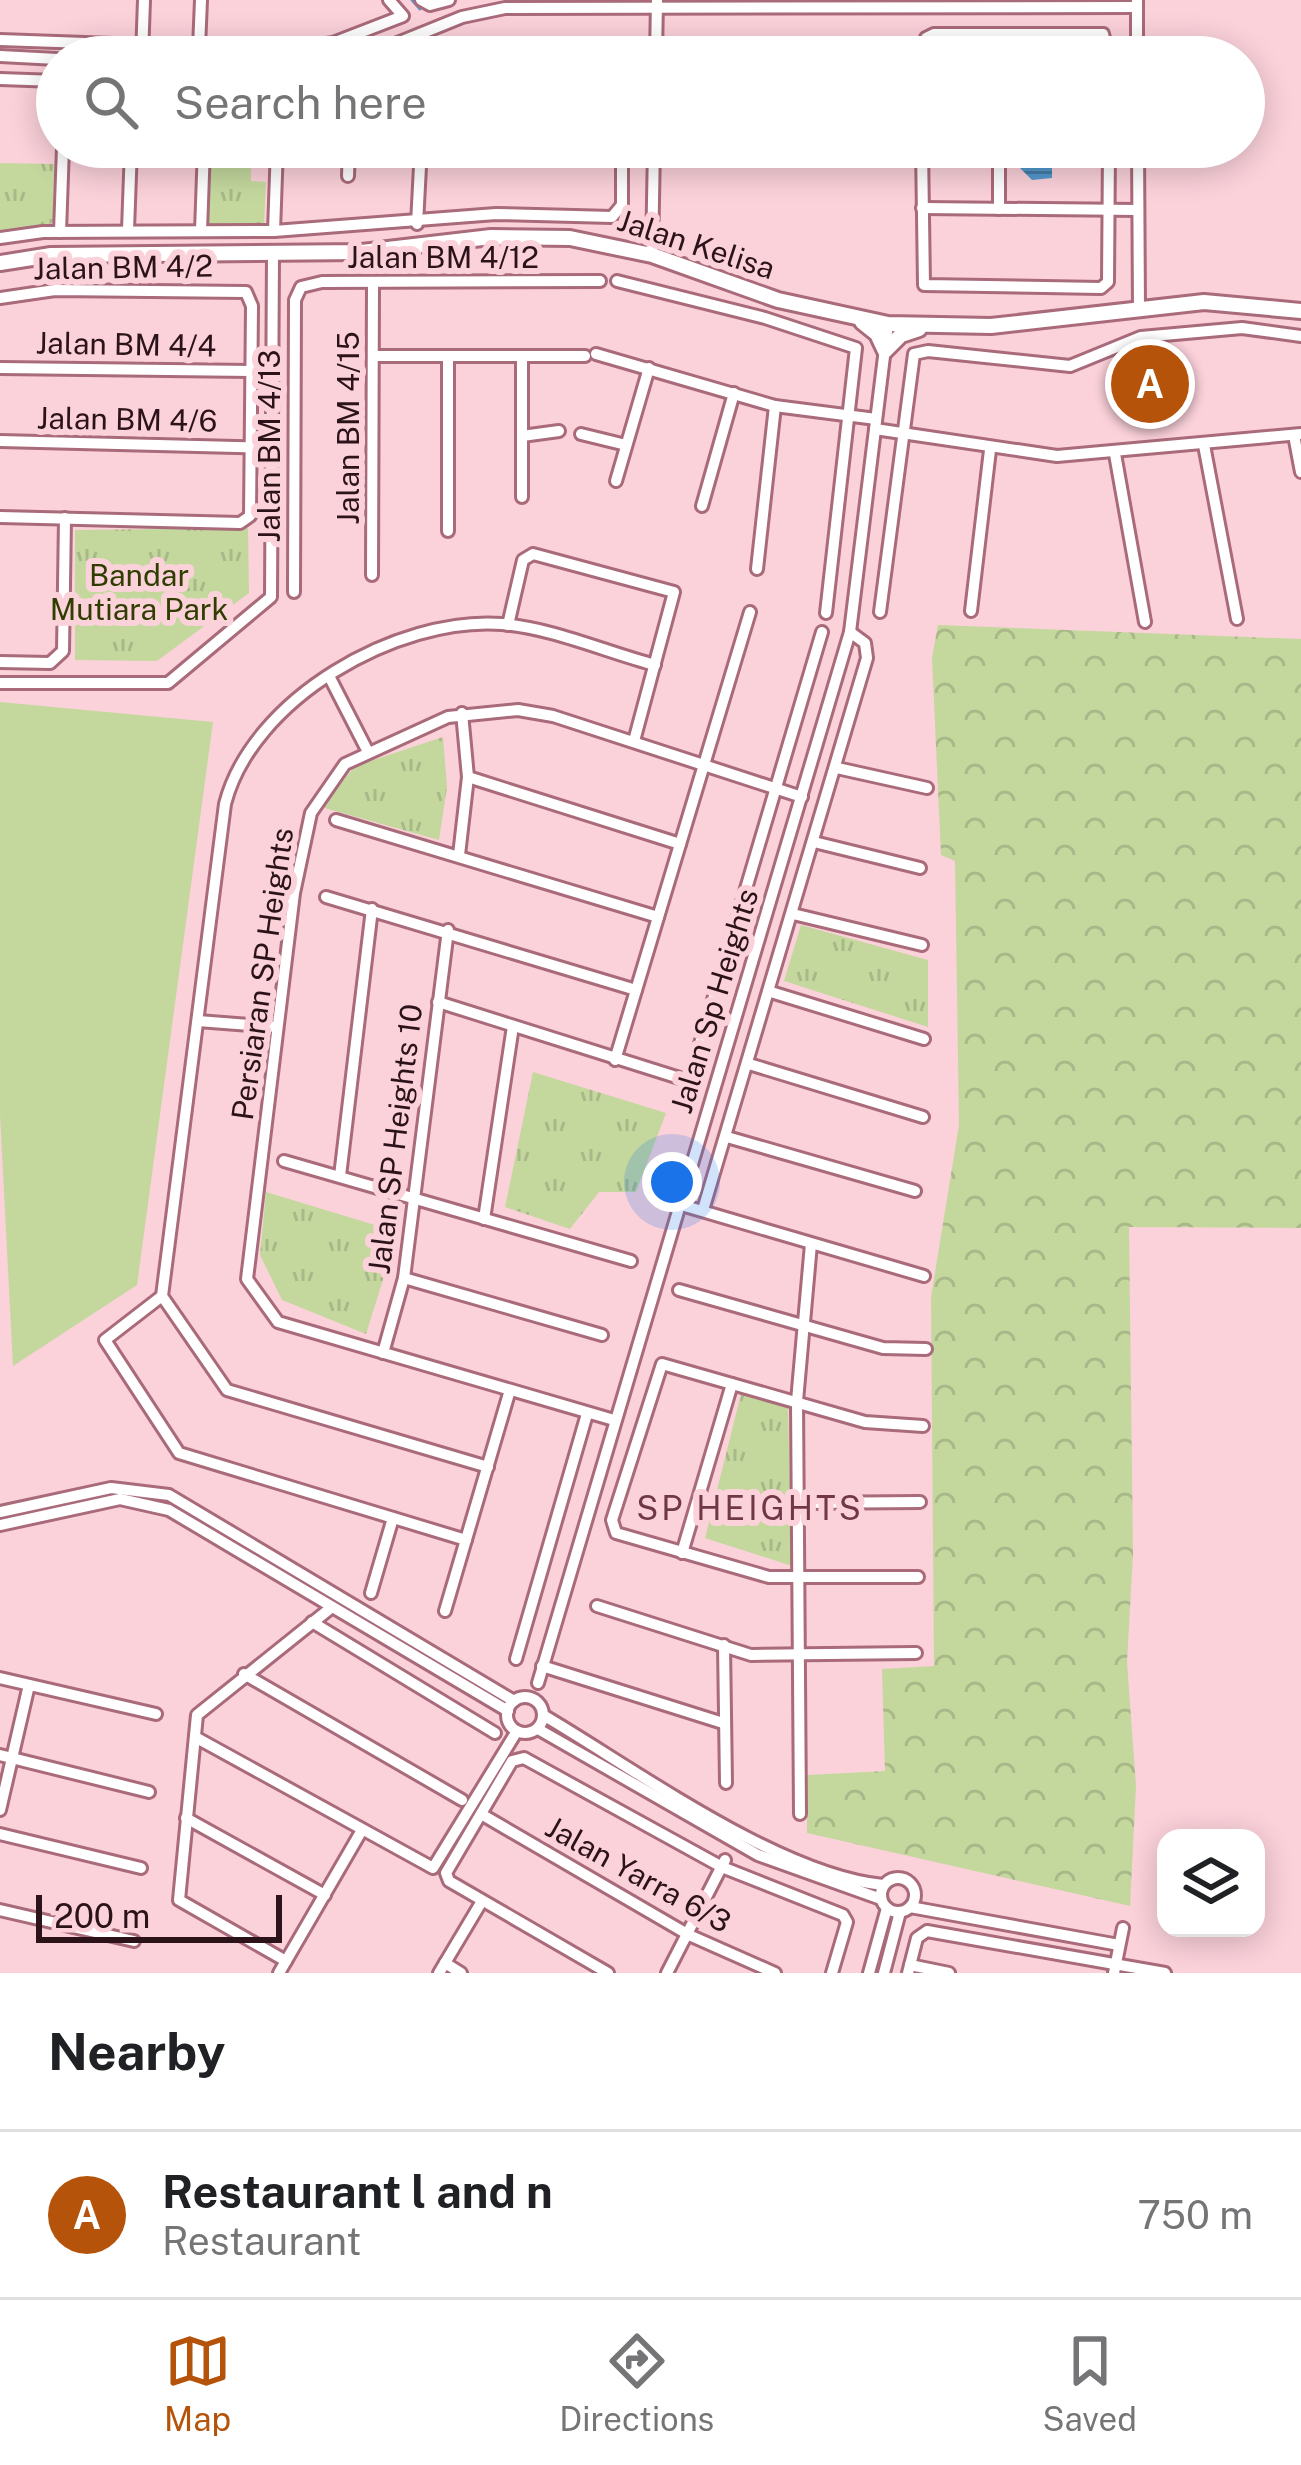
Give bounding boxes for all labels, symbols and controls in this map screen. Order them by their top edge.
search box [36,36,1265,168]
icon: search [78,69,144,135]
text: Search here [174,76,427,129]
street label: Jalan Kelisa [613,202,779,286]
street label: Jalan BM 4/12 [347,239,539,275]
street label: Jalan BM 4/2 [33,247,213,287]
street label: Jalan BM 4/4 [35,324,217,364]
street label: Jalan BM 4/15 [330,331,366,525]
pin: A [1111,339,1189,429]
street label: Jalan BM 4/13 [251,349,287,543]
street label: Jalan BM 4/6 [36,399,218,439]
park label: Bandar Mutiara Park [50,557,228,627]
street label: Persiaran SP Heights [224,825,300,1122]
street label: Jalan Sp Heights [663,884,765,1117]
street label: Jalan SP Heights 10 [361,1002,429,1276]
your location [642,1152,702,1212]
district label: SP HEIGHTS [636,1489,864,1527]
street label: Jalan Yarra 6/3 [540,1808,737,1940]
map controls [1157,1829,1265,1937]
button: layers [1157,1829,1265,1937]
scale bar [36,1889,282,1942]
text: 200 m [54,1897,150,1935]
text: Nearby [48,2022,225,2081]
text: Restaurant l and n [162,2165,553,2218]
text: A [73,2192,101,2238]
text: 750 m [1138,2192,1253,2238]
text: Restaurant [162,2218,361,2264]
tab: Map [164,2328,231,2438]
tab: Directions [559,2328,714,2438]
tab: Saved [1043,2328,1137,2438]

